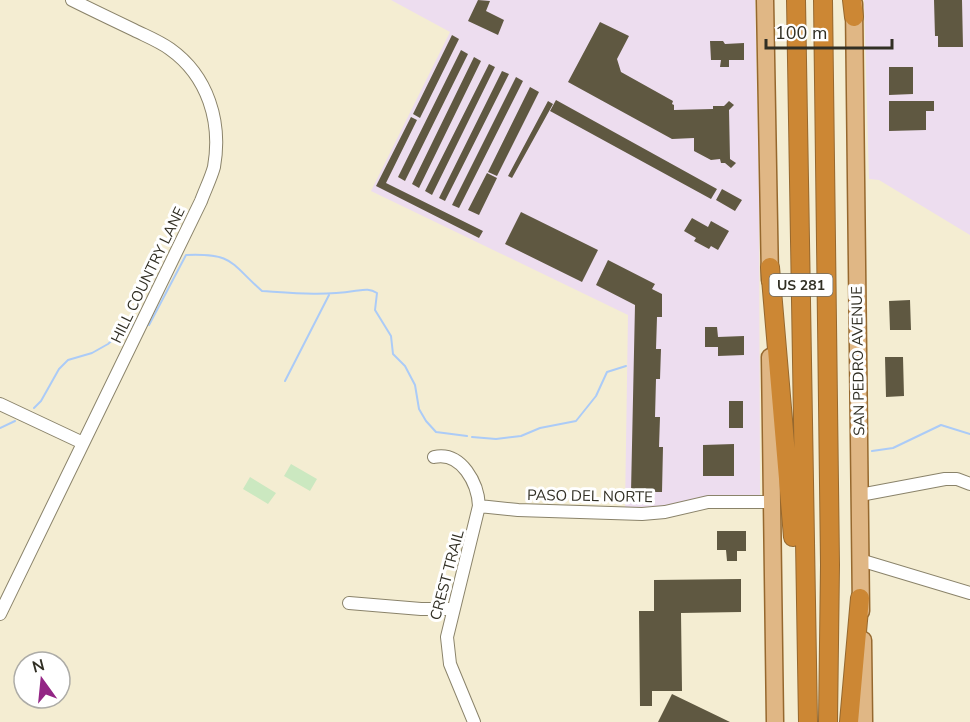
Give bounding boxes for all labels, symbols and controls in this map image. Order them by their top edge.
scale bar [766,12,892,50]
text: 100 m [775,21,827,45]
street label: HILL COUNTRY LANE [106,204,190,346]
road number: US 281 [770,274,832,296]
street label: SAN PEDRO AVENUE [847,286,869,436]
street label: PASO DEL NORTE [527,485,653,507]
street label: CREST TRAIL [425,528,469,622]
north arrow [12,650,72,710]
text: N [30,654,47,679]

